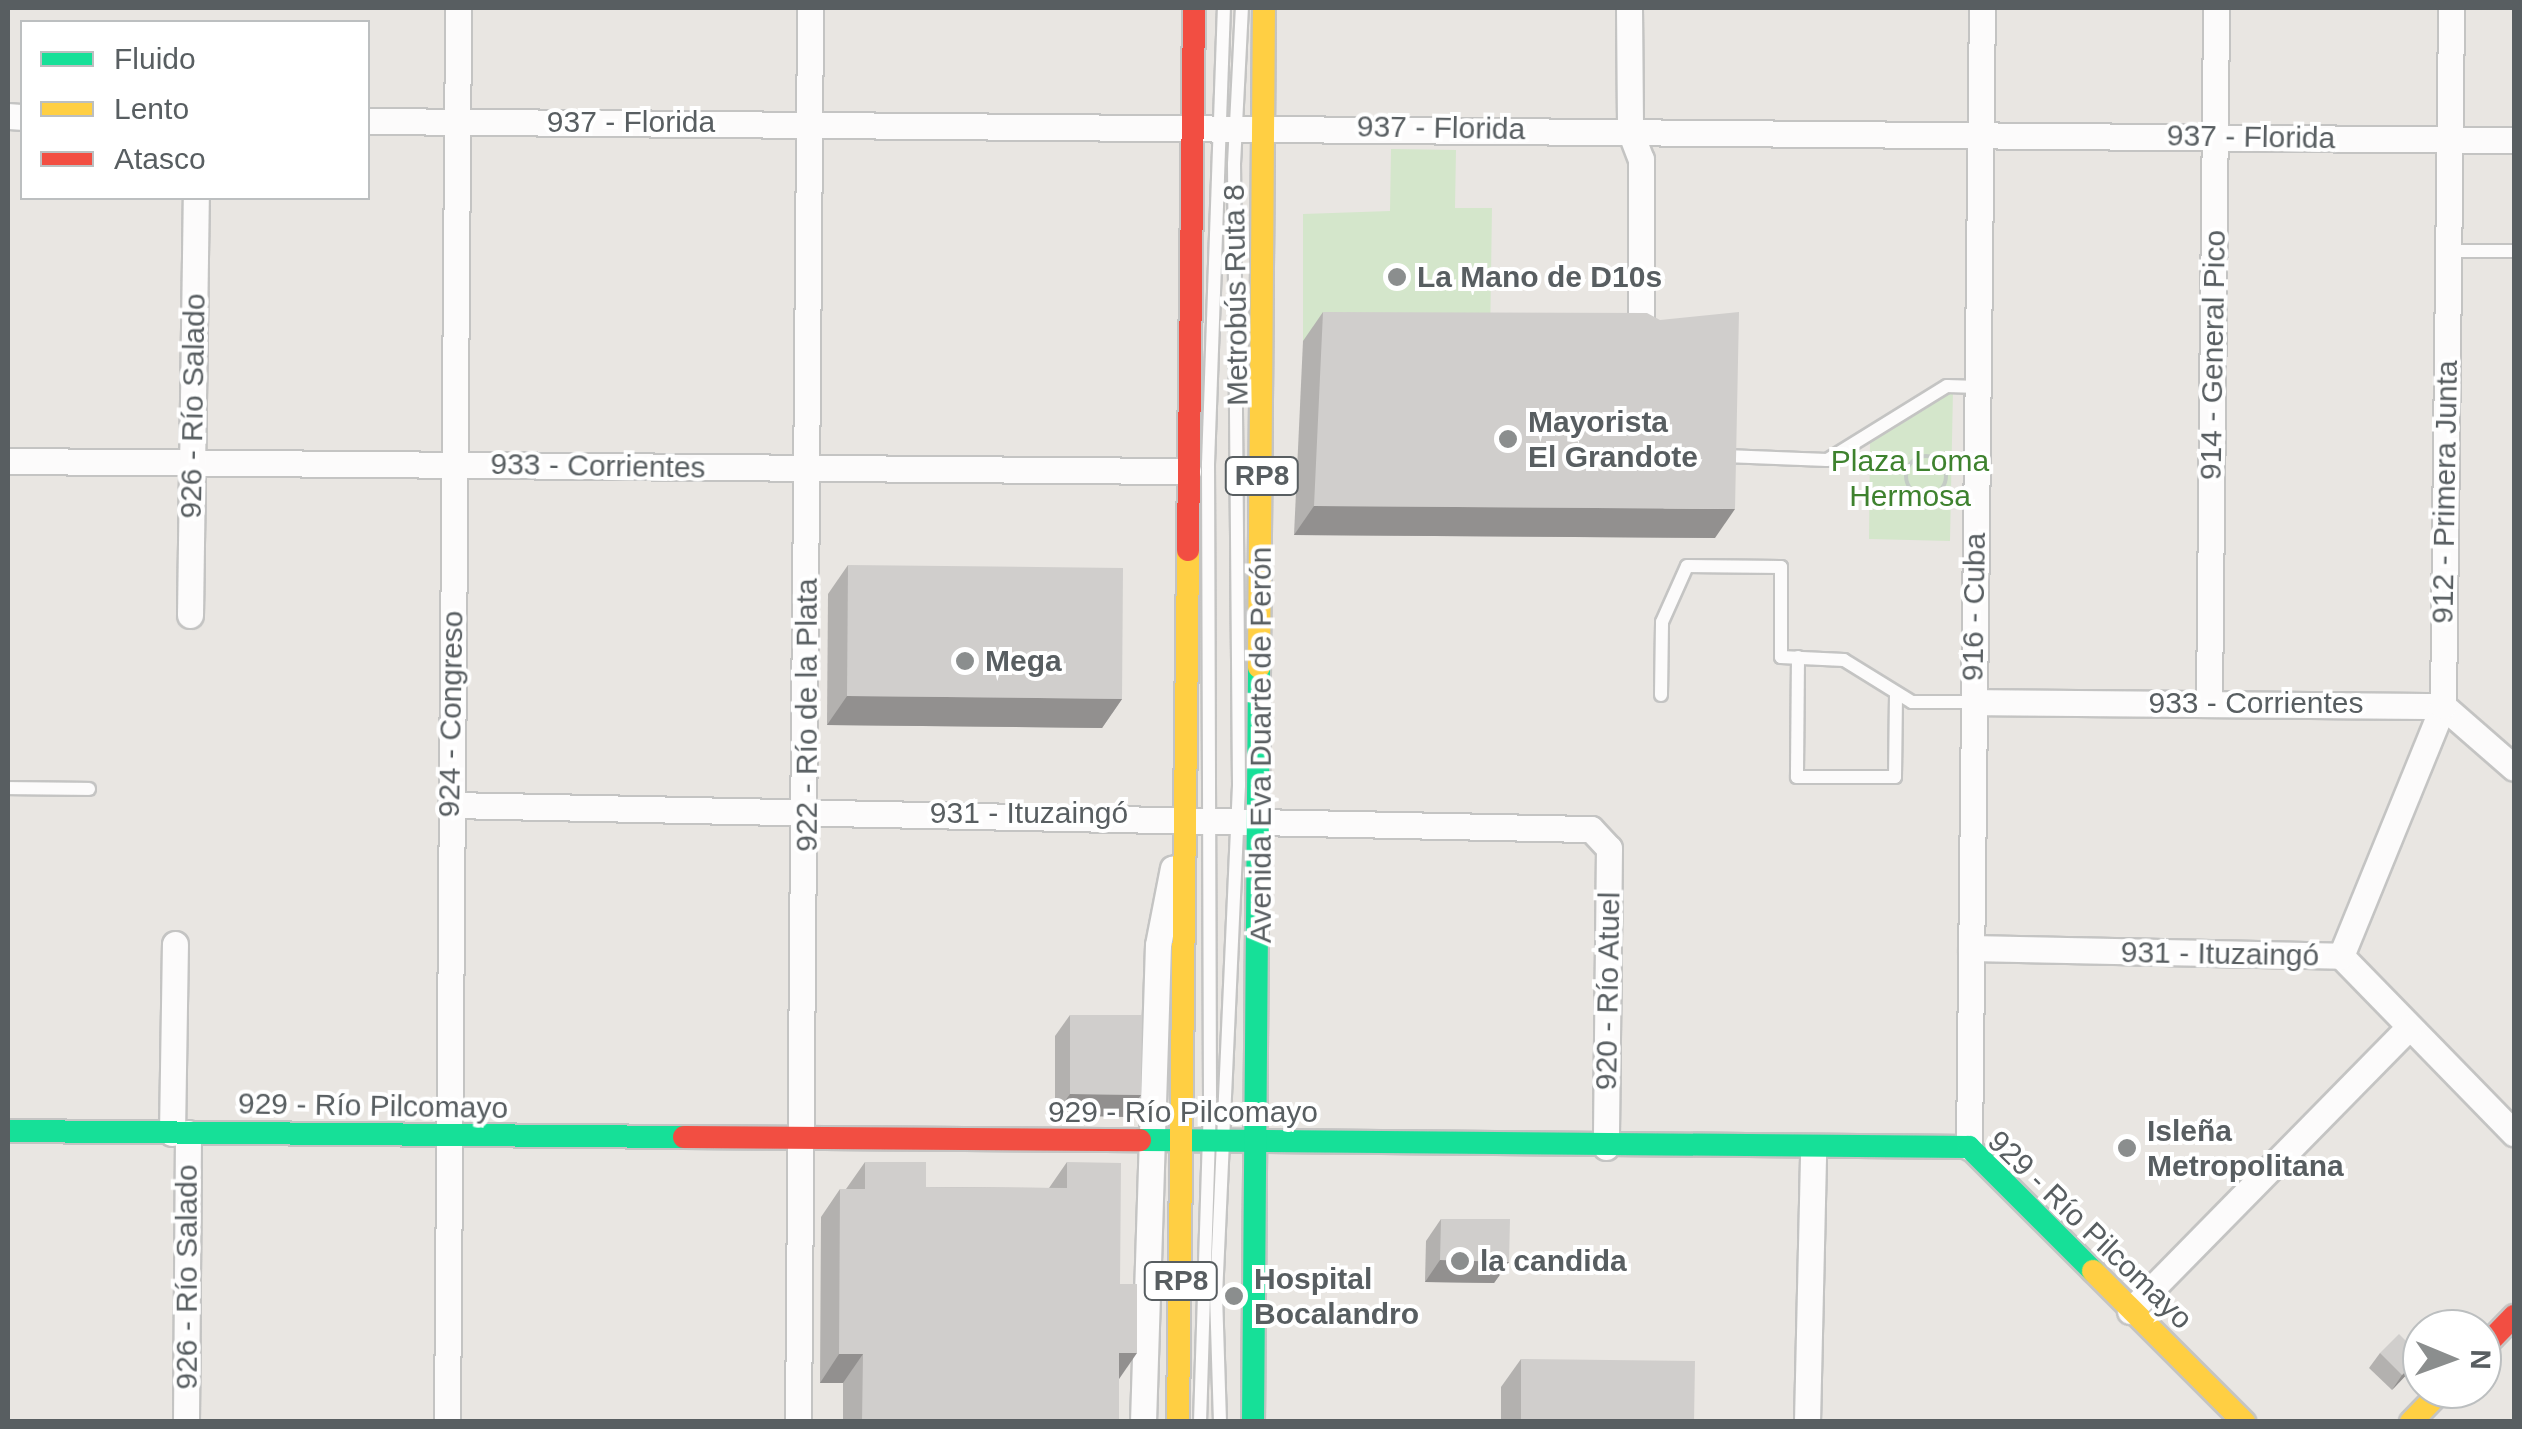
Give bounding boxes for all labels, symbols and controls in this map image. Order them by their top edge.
legend [20,20,370,200]
text: Fluido [114,42,196,75]
text: Lento [114,92,189,125]
street label: 937 - Florida [547,104,715,140]
street label: 937 - Florida [1356,109,1526,147]
street label: 937 - Florida [2166,118,2336,156]
text: Atasco [114,142,206,175]
street label: Metrobús Ruta 8 [1216,184,1256,406]
street label: 914 - General Pico [2193,230,2233,480]
place label: La Mano de D10s [1417,259,1662,295]
marker: La Mano de D10s [1386,266,1408,288]
street label: 926 - Río Salado [173,293,213,519]
street label: 912 - Primera Junta [2425,360,2465,624]
place label: Mayorista El Grandote [1528,404,1698,474]
marker: Mayorista El Grandote [1497,428,1519,450]
park label: Plaza Loma Hermosa [1831,443,1989,514]
street label: 933 - Corrientes [490,446,706,486]
road number: RP8 [1224,453,1300,499]
street label: 916 - Cuba [1955,532,1993,682]
street label: Avenida Eva Duarte de Perón [1243,547,1279,943]
street label: 922 - Río de la Plata [789,578,825,852]
street label: 924 - Congreso [431,610,471,818]
place label: Mega [985,643,1062,679]
marker: Mega [954,650,976,672]
street label: 933 - Corrientes [2148,685,2364,721]
street label: 931 - Ituzaingó [930,795,1128,831]
street label: 920 - Río Atuel [1588,891,1628,1091]
street label: 931 - Ituzaingó [2120,934,2320,974]
street label: 929 - Río Pilcomayo [238,1086,508,1126]
street label: 929 - Río Pilcomayo [1048,1094,1318,1130]
place label: Isleña Metropolitana [2147,1113,2344,1184]
street label: 929 - Río Pilcomayo [1980,1123,2200,1337]
marker: Isleña Metropolitana [2116,1137,2138,1159]
street label: 926 - Río Salado [169,1164,205,1390]
place label: la candida [1480,1243,1627,1279]
marker: la candida [1449,1250,1471,1272]
road number: RP8 [1144,1258,1218,1304]
place label: Hospital Bocalandro [1254,1261,1419,1332]
marker: Hospital Bocalandro [1223,1285,1245,1307]
north arrow [2402,1309,2502,1409]
text: N [2465,1349,2496,1370]

